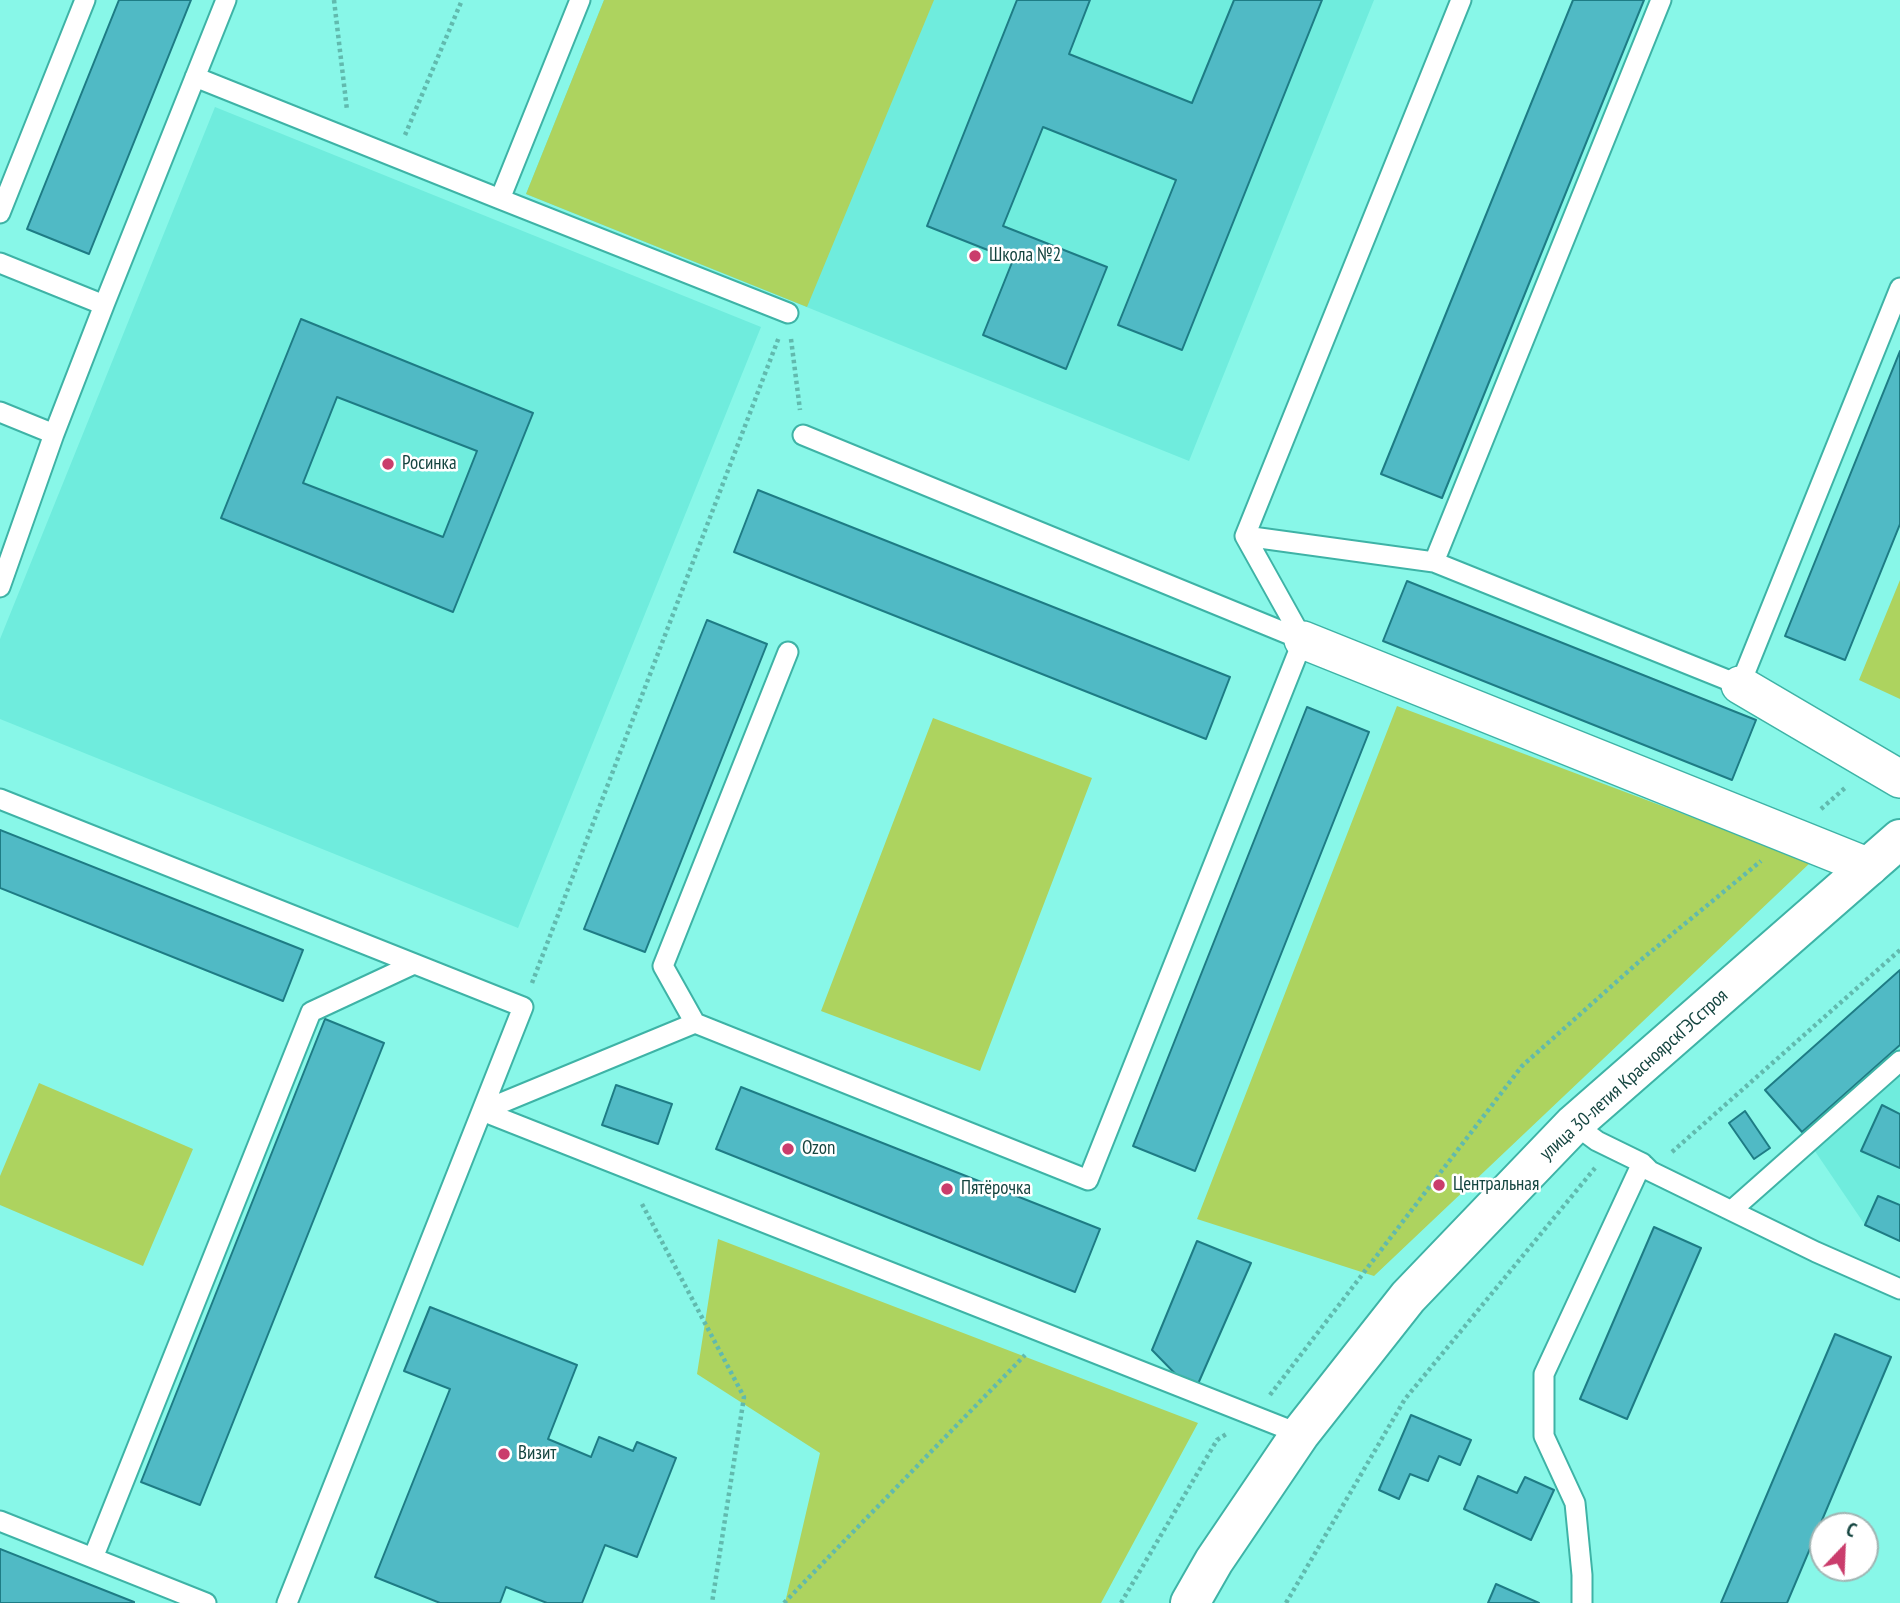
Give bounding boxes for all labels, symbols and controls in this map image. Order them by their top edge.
place label: Школа №2 [989,245,1061,267]
marker: Школа №2 [967,248,983,264]
place label: Росинка [402,453,457,475]
marker: Росинка [380,456,396,472]
street label: улица 30-летия КрасноярскГЭСстроя [1535,985,1733,1165]
place label: Ozon [802,1138,835,1160]
marker: Ozon [780,1141,796,1157]
place label: Центральная [1453,1174,1539,1196]
marker: Центральная [1431,1177,1447,1193]
place label: Пятёрочка [961,1178,1031,1200]
marker: Пятёрочка [939,1181,955,1197]
place label: Визит [518,1443,556,1465]
marker: Визит [496,1446,512,1462]
north arrow [1809,1512,1879,1582]
text: С [1843,1517,1860,1542]

